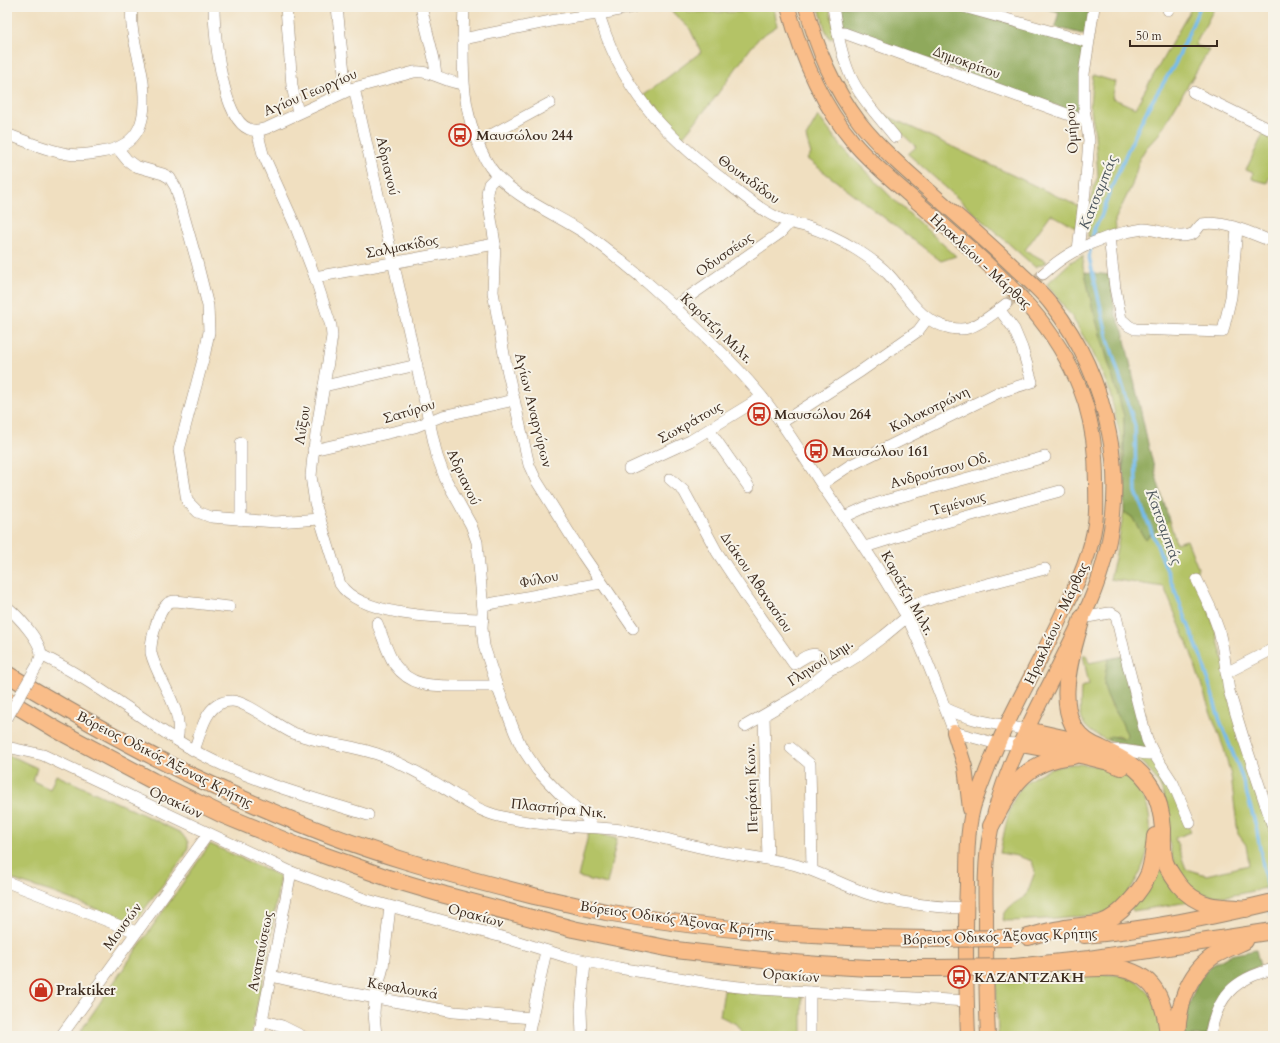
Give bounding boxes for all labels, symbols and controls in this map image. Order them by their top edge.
scale bar [1130,22,1217,48]
text: 50 m [1136,28,1163,44]
street label: Δημοκρίτου [931,42,1003,83]
street label: Αγίου Γεωργίου [261,64,360,121]
street label: Ομήρου [1060,103,1083,155]
bus stop icon: Μαυσώλου 244 [447,122,473,148]
place label: Μαυσώλου 244 [476,126,573,145]
street label: Αδριανού [372,135,403,197]
street label: Θουκιδίδου [714,150,784,208]
water label: Κατσαμπάς [1074,151,1122,232]
street label: Ηρακλείου - Μάρθας [926,209,1036,313]
street label: Οδυσσέως [692,228,757,281]
street label: Σαλμακίδος [364,230,440,263]
street label: Καράτζη Μιλτ. [676,289,757,368]
street label: Αγίων Αναργύρων [510,351,557,470]
street label: Κολοκοτρώνη [886,382,972,437]
street label: Σατύρου [381,395,438,428]
street label: Σωκράτους [654,397,726,448]
bus stop icon: Μαυσώλου 264 [746,401,772,427]
street label: Λύξου [290,404,315,446]
place label: Μαυσώλου 264 [774,405,871,424]
bus stop icon: Μαυσώλου 161 [803,438,829,464]
place label: Μαυσώλου 161 [832,442,929,461]
street label: Αδριανού [442,446,485,508]
street label: Ανδρούτσου Οδ. [888,448,992,493]
water label: Κατσαμπάς [1141,486,1187,568]
street label: Τεμένους [928,487,988,520]
street label: Διάκου Αθανασίου [716,529,797,636]
street label: Καράτζη Μιλτ. [876,548,939,639]
street label: Ηρακλείου - Μάρθας [1020,559,1093,687]
street label: Φύλου [518,566,560,593]
street label: Γληνού Δημ. [784,634,857,691]
street label: Βόρειος Οδικός Άξονας Κρήτης [73,707,256,812]
street label: Πετράκη Κων. [740,743,763,833]
street label: Ορακίων [146,782,206,823]
street label: Πλαστήρα Νικ. [510,794,608,823]
street label: Βόρειος Οδικός Άξονας Κρήτης [579,896,775,943]
street label: Μουσών [99,899,146,954]
street label: Ορακίων [446,899,506,932]
street label: Αναπαύσεως [243,909,278,993]
street label: Βόρειος Οδικός Άξονας Κρήτης [902,924,1098,949]
street label: Ορακίων [762,964,820,987]
bus stop icon: ΚΑΖΑΝΤΖΑΚΗ [946,964,972,990]
place label: ΚΑΖΑΝΤΖΑΚΗ [974,968,1084,987]
street label: Κεφαλουκά [366,973,440,1004]
shop icon: Praktiker [28,977,54,1003]
place label: Praktiker [56,981,116,1000]

